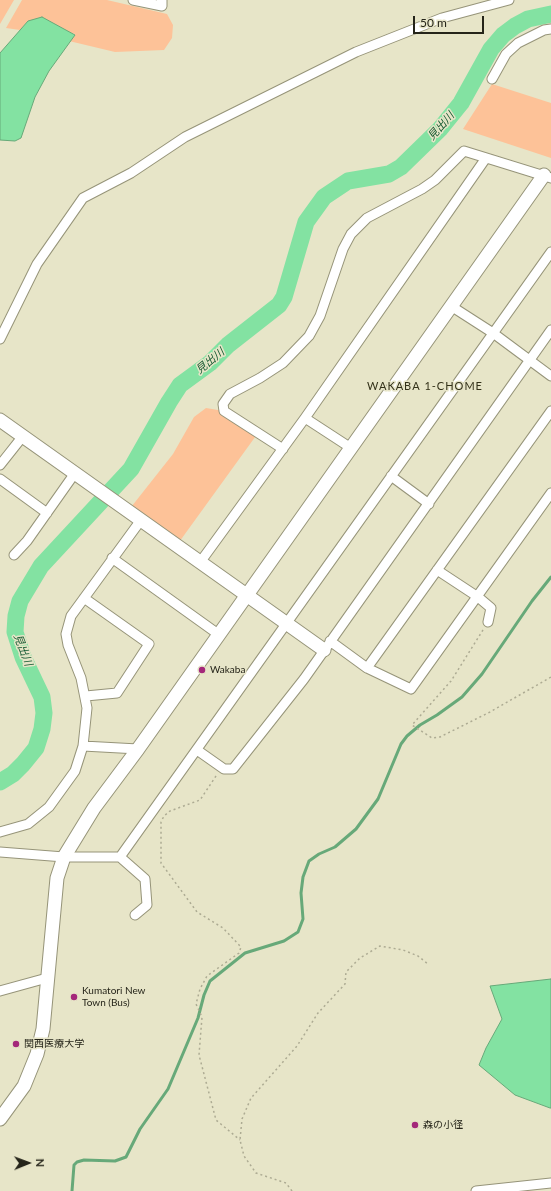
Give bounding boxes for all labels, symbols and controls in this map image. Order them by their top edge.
scale bar [415,8,486,34]
text: 50 m [420,15,447,30]
water label: 見出川 [425,109,457,143]
water label: 見出川 [193,345,227,377]
district label: WAKABA 1-CHOME [367,379,483,393]
water label: 見出川 [11,632,35,668]
place label: Wakaba [210,664,245,676]
marker: Wakaba [197,665,207,675]
place label: Kumatori New Town (Bus) [82,985,145,1008]
marker: Kumatori New Town (Bus) [69,992,79,1002]
place label: 関西医療大学 [24,1038,84,1050]
marker: 関西医療大学 [11,1039,21,1049]
place label: 森の小径 [423,1119,463,1131]
marker: 森の小径 [410,1120,420,1130]
north arrow [8,1143,48,1183]
text: N [34,1158,47,1167]

